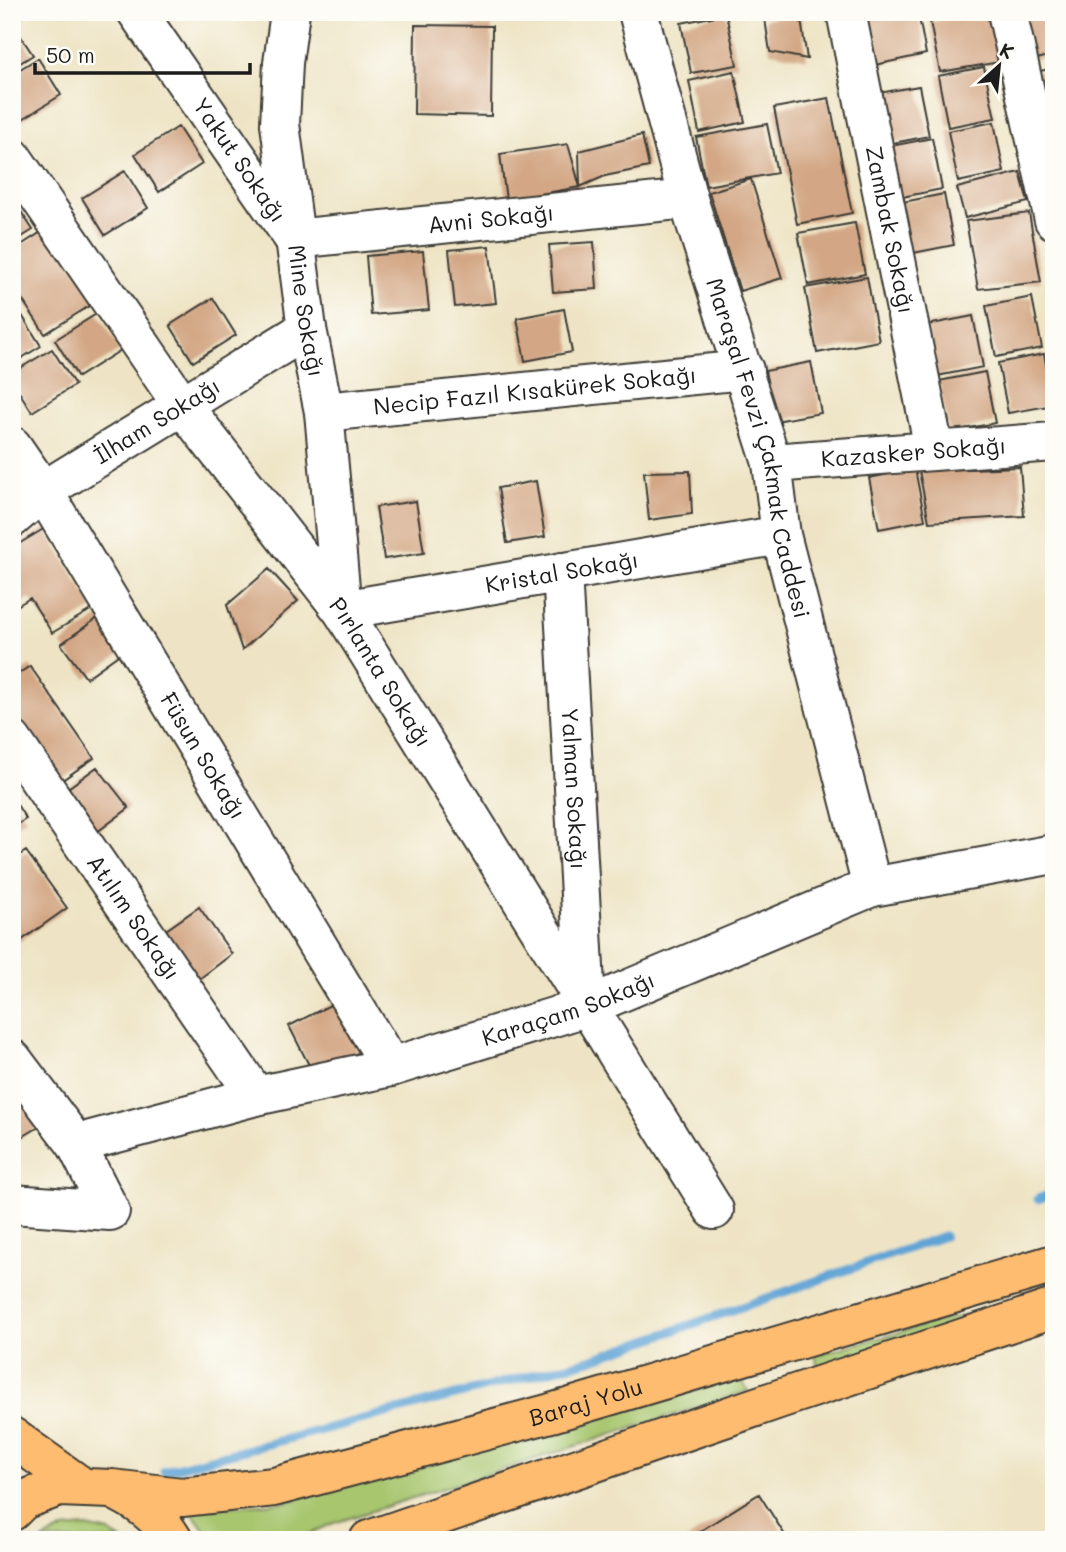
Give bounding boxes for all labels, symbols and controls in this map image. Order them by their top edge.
scale bar [35,32,250,76]
north arrow [964,32,1034,102]
text: K [996,36,1018,64]
text: 50 m [46,41,95,68]
street label: Yakut Sokağı [187,91,294,228]
street label: Zambak Sokağı [859,143,922,316]
street label: Avni Sokağı [426,197,555,239]
street label: Mine Sokağı [282,243,332,379]
street label: Maraşal Fevzi Çakmak Caddesi [700,274,818,621]
street label: Necip Fazıl Kısakürek Sokağı [372,359,698,421]
street label: İlham Sokağı [88,370,225,470]
street label: Kazasker Sokağı [820,430,1007,473]
street label: Kristal Sokağı [483,544,641,599]
street label: Pırlanta Sokağı [323,590,439,752]
street label: Füsun Sokağı [154,686,254,824]
street label: Yalman Sokağı [556,707,595,870]
street label: Atılım Sokağı [81,848,188,985]
street label: Karaçam Sokağı [478,964,659,1052]
street label: Baraj Yolu [526,1371,646,1432]

